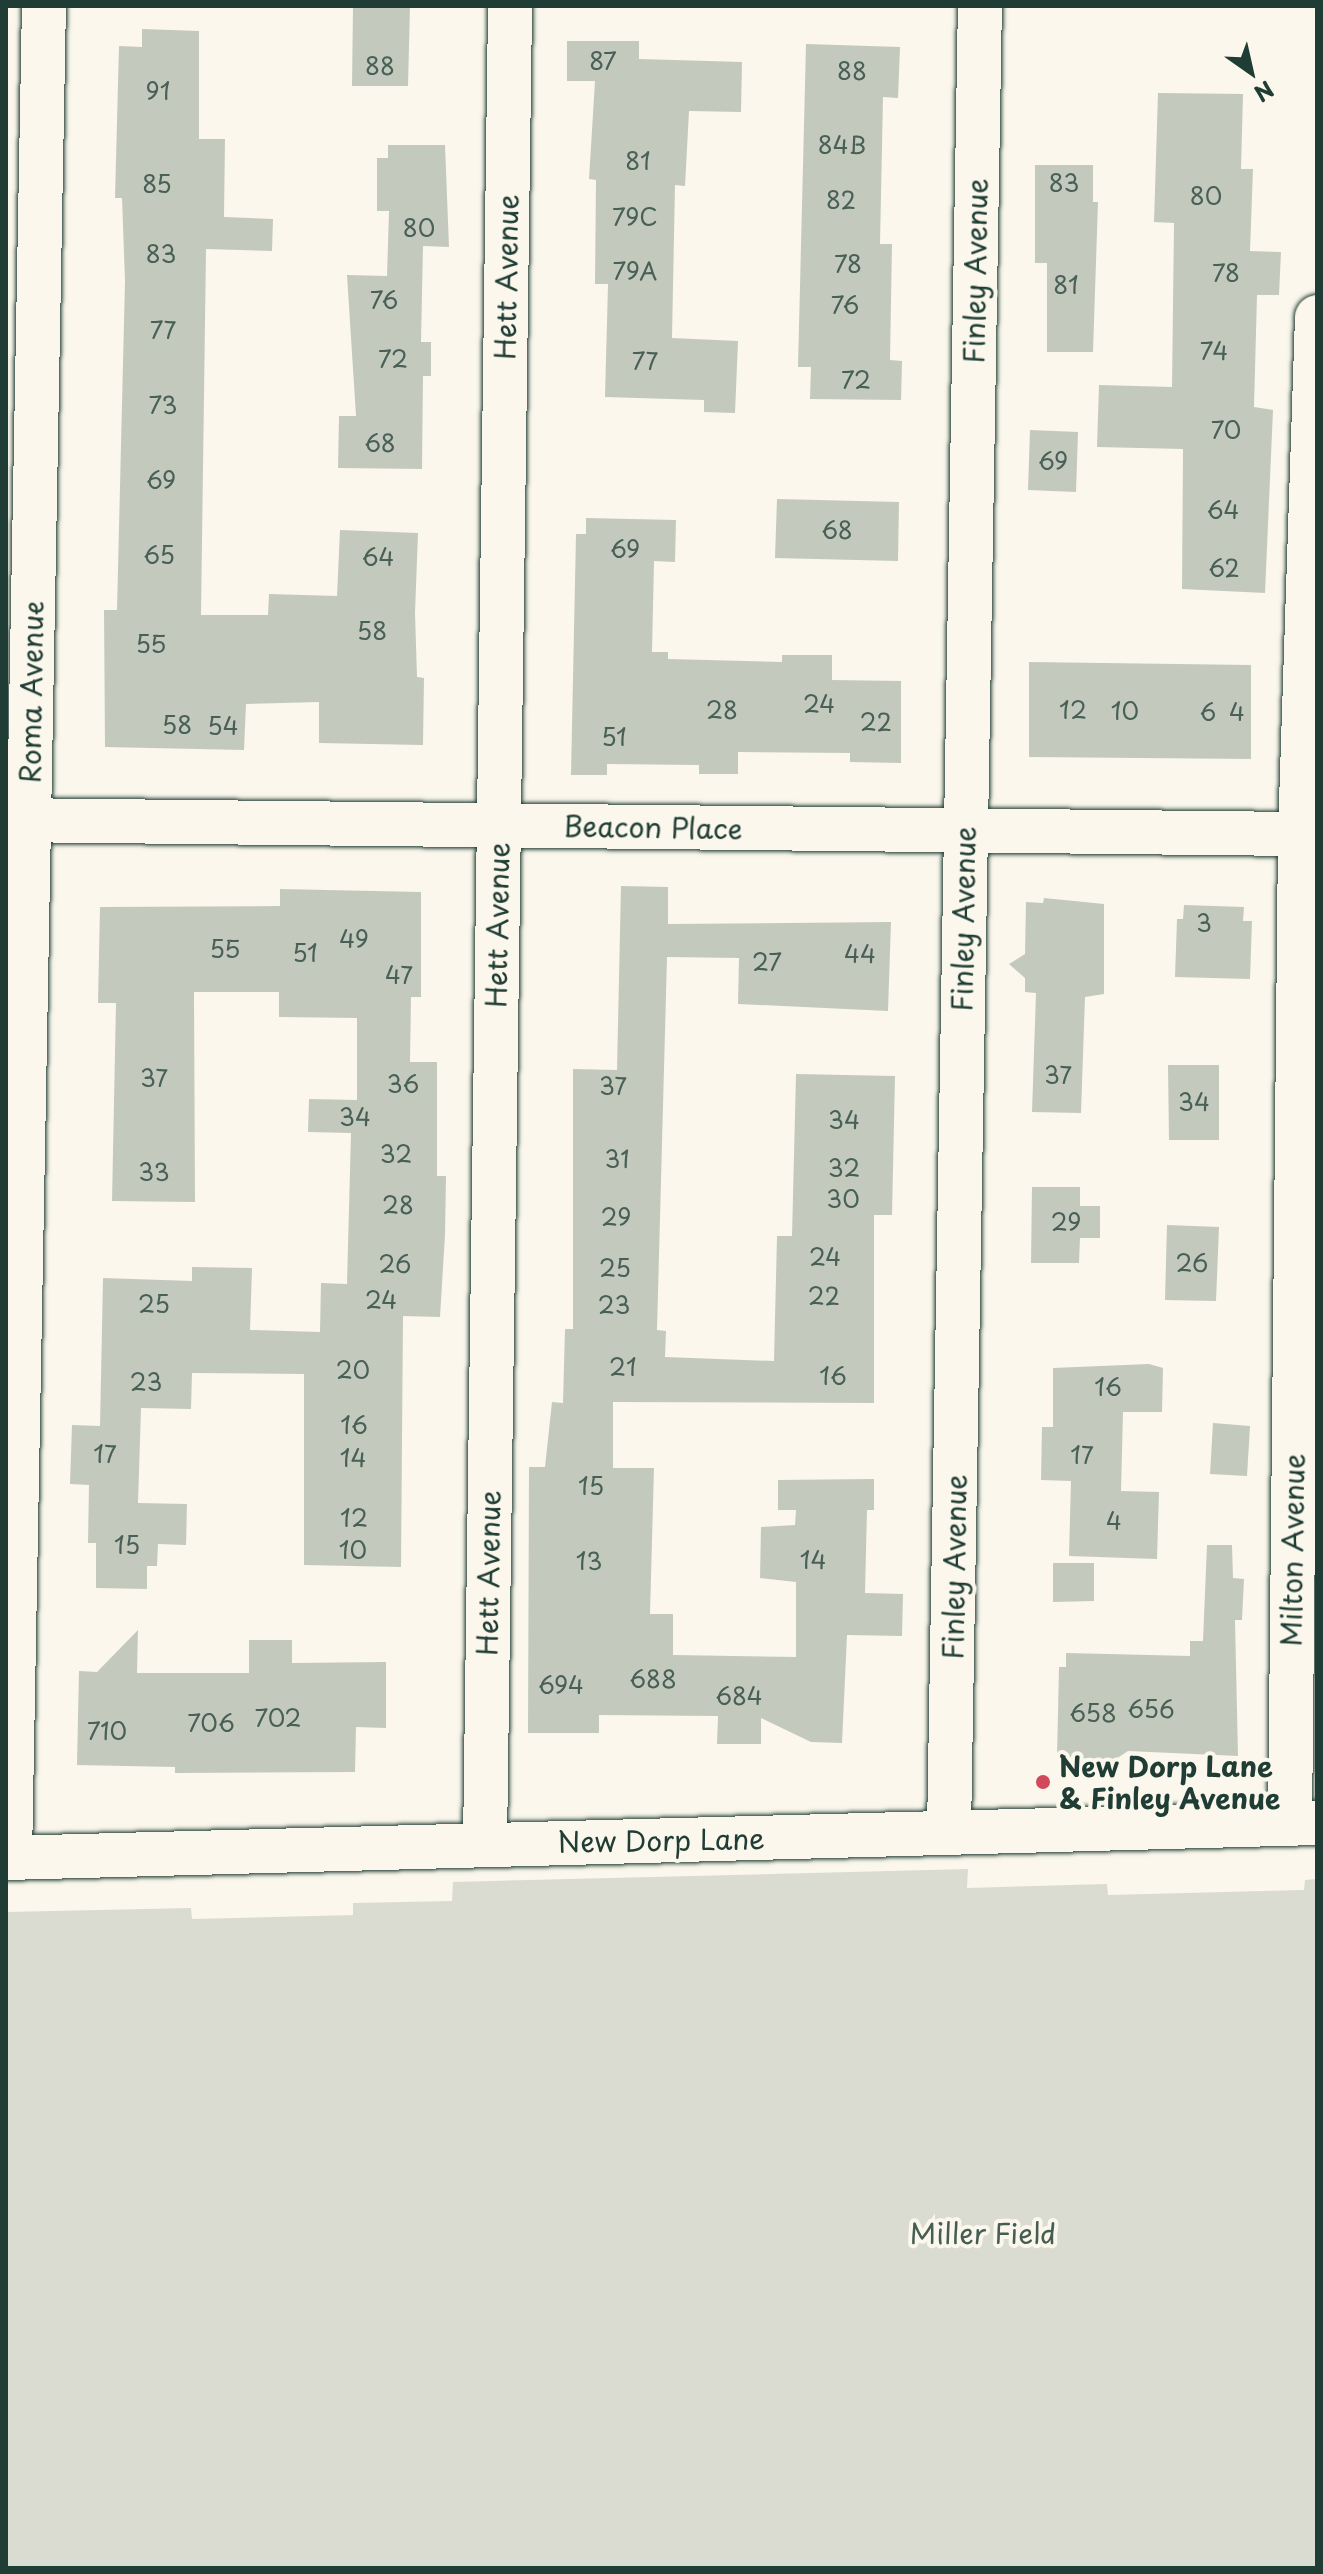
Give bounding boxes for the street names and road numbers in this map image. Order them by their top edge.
street label: Finley Avenue [957,178,993,364]
street label: Hett Avenue [488,195,524,359]
street label: Roma Avenue [13,601,49,783]
street label: Beacon Place [564,809,742,845]
street label: Finley Avenue [945,826,981,1012]
street label: Hett Avenue [479,843,515,1007]
street label: Milton Avenue [1274,1455,1310,1645]
street label: Finley Avenue [936,1474,972,1660]
street label: Hett Avenue [470,1491,506,1655]
street label: New Dorp Lane [556,1821,766,1859]

